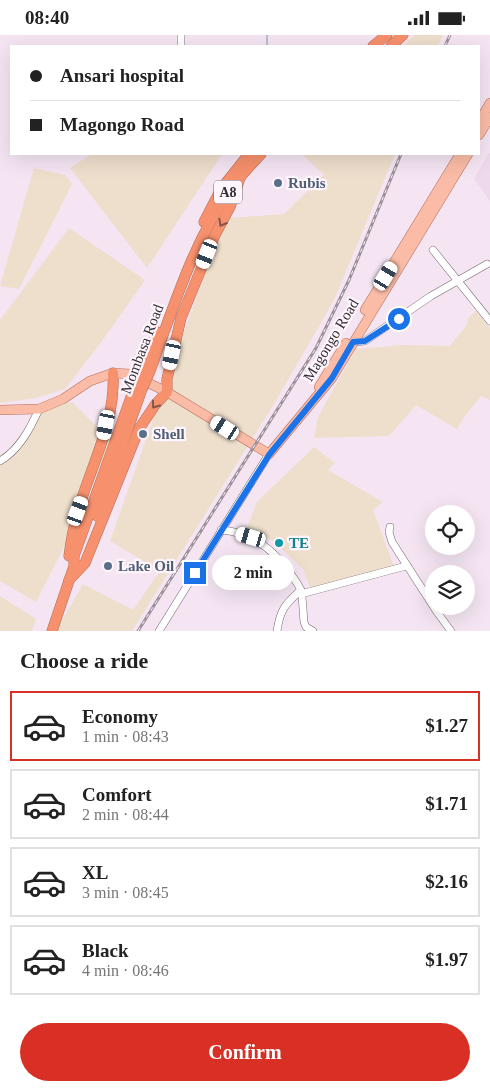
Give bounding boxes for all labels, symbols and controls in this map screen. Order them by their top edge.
text: 08:40 [25,7,69,28]
text: Ansari hospital [60,65,184,86]
text: Magongo Road [60,114,184,135]
place label: Rubis [288,175,326,191]
marker: Rubis [272,177,284,189]
road number: A8 [214,181,242,203]
one-way arrow [218,218,228,227]
car [194,237,219,271]
car [371,259,400,293]
street label: Magongo Road [300,296,362,384]
street label: Mombasa Road [118,302,167,396]
route start [388,308,410,330]
car [161,339,182,371]
one-way arrow [152,399,161,409]
car [95,409,116,441]
car [208,414,241,442]
place label: Shell [153,426,185,442]
marker: Shell [137,428,149,440]
car [65,494,90,528]
map controls [425,505,475,615]
button: locate [425,505,475,555]
car [234,526,267,548]
place label: TE [289,535,309,551]
marker: TE [273,537,285,549]
callout: 2 min [212,555,295,591]
place label: Lake Oil [118,558,174,574]
marker: Lake Oil [102,560,114,572]
route end [184,562,206,584]
text: 2 min [234,564,272,581]
button: layers [425,565,475,615]
text: Choose a ride [20,648,148,673]
icon: car [22,704,67,749]
text: Economy [82,706,158,727]
text: $1.27 [425,715,468,736]
text: 1 min · 08:43 [82,728,169,745]
icon: car [22,782,67,827]
text: Comfort [82,784,152,805]
text: $1.71 [425,793,468,814]
text: 2 min · 08:44 [82,806,169,823]
icon: car [22,860,67,905]
text: XL [82,862,108,883]
text: $2.16 [425,871,468,892]
text: 3 min · 08:45 [82,884,169,901]
icon: car [22,938,67,983]
text: Black [82,940,128,961]
text: $1.97 [425,949,468,970]
text: 4 min · 08:46 [82,962,169,979]
button: Confirm [20,1023,470,1081]

